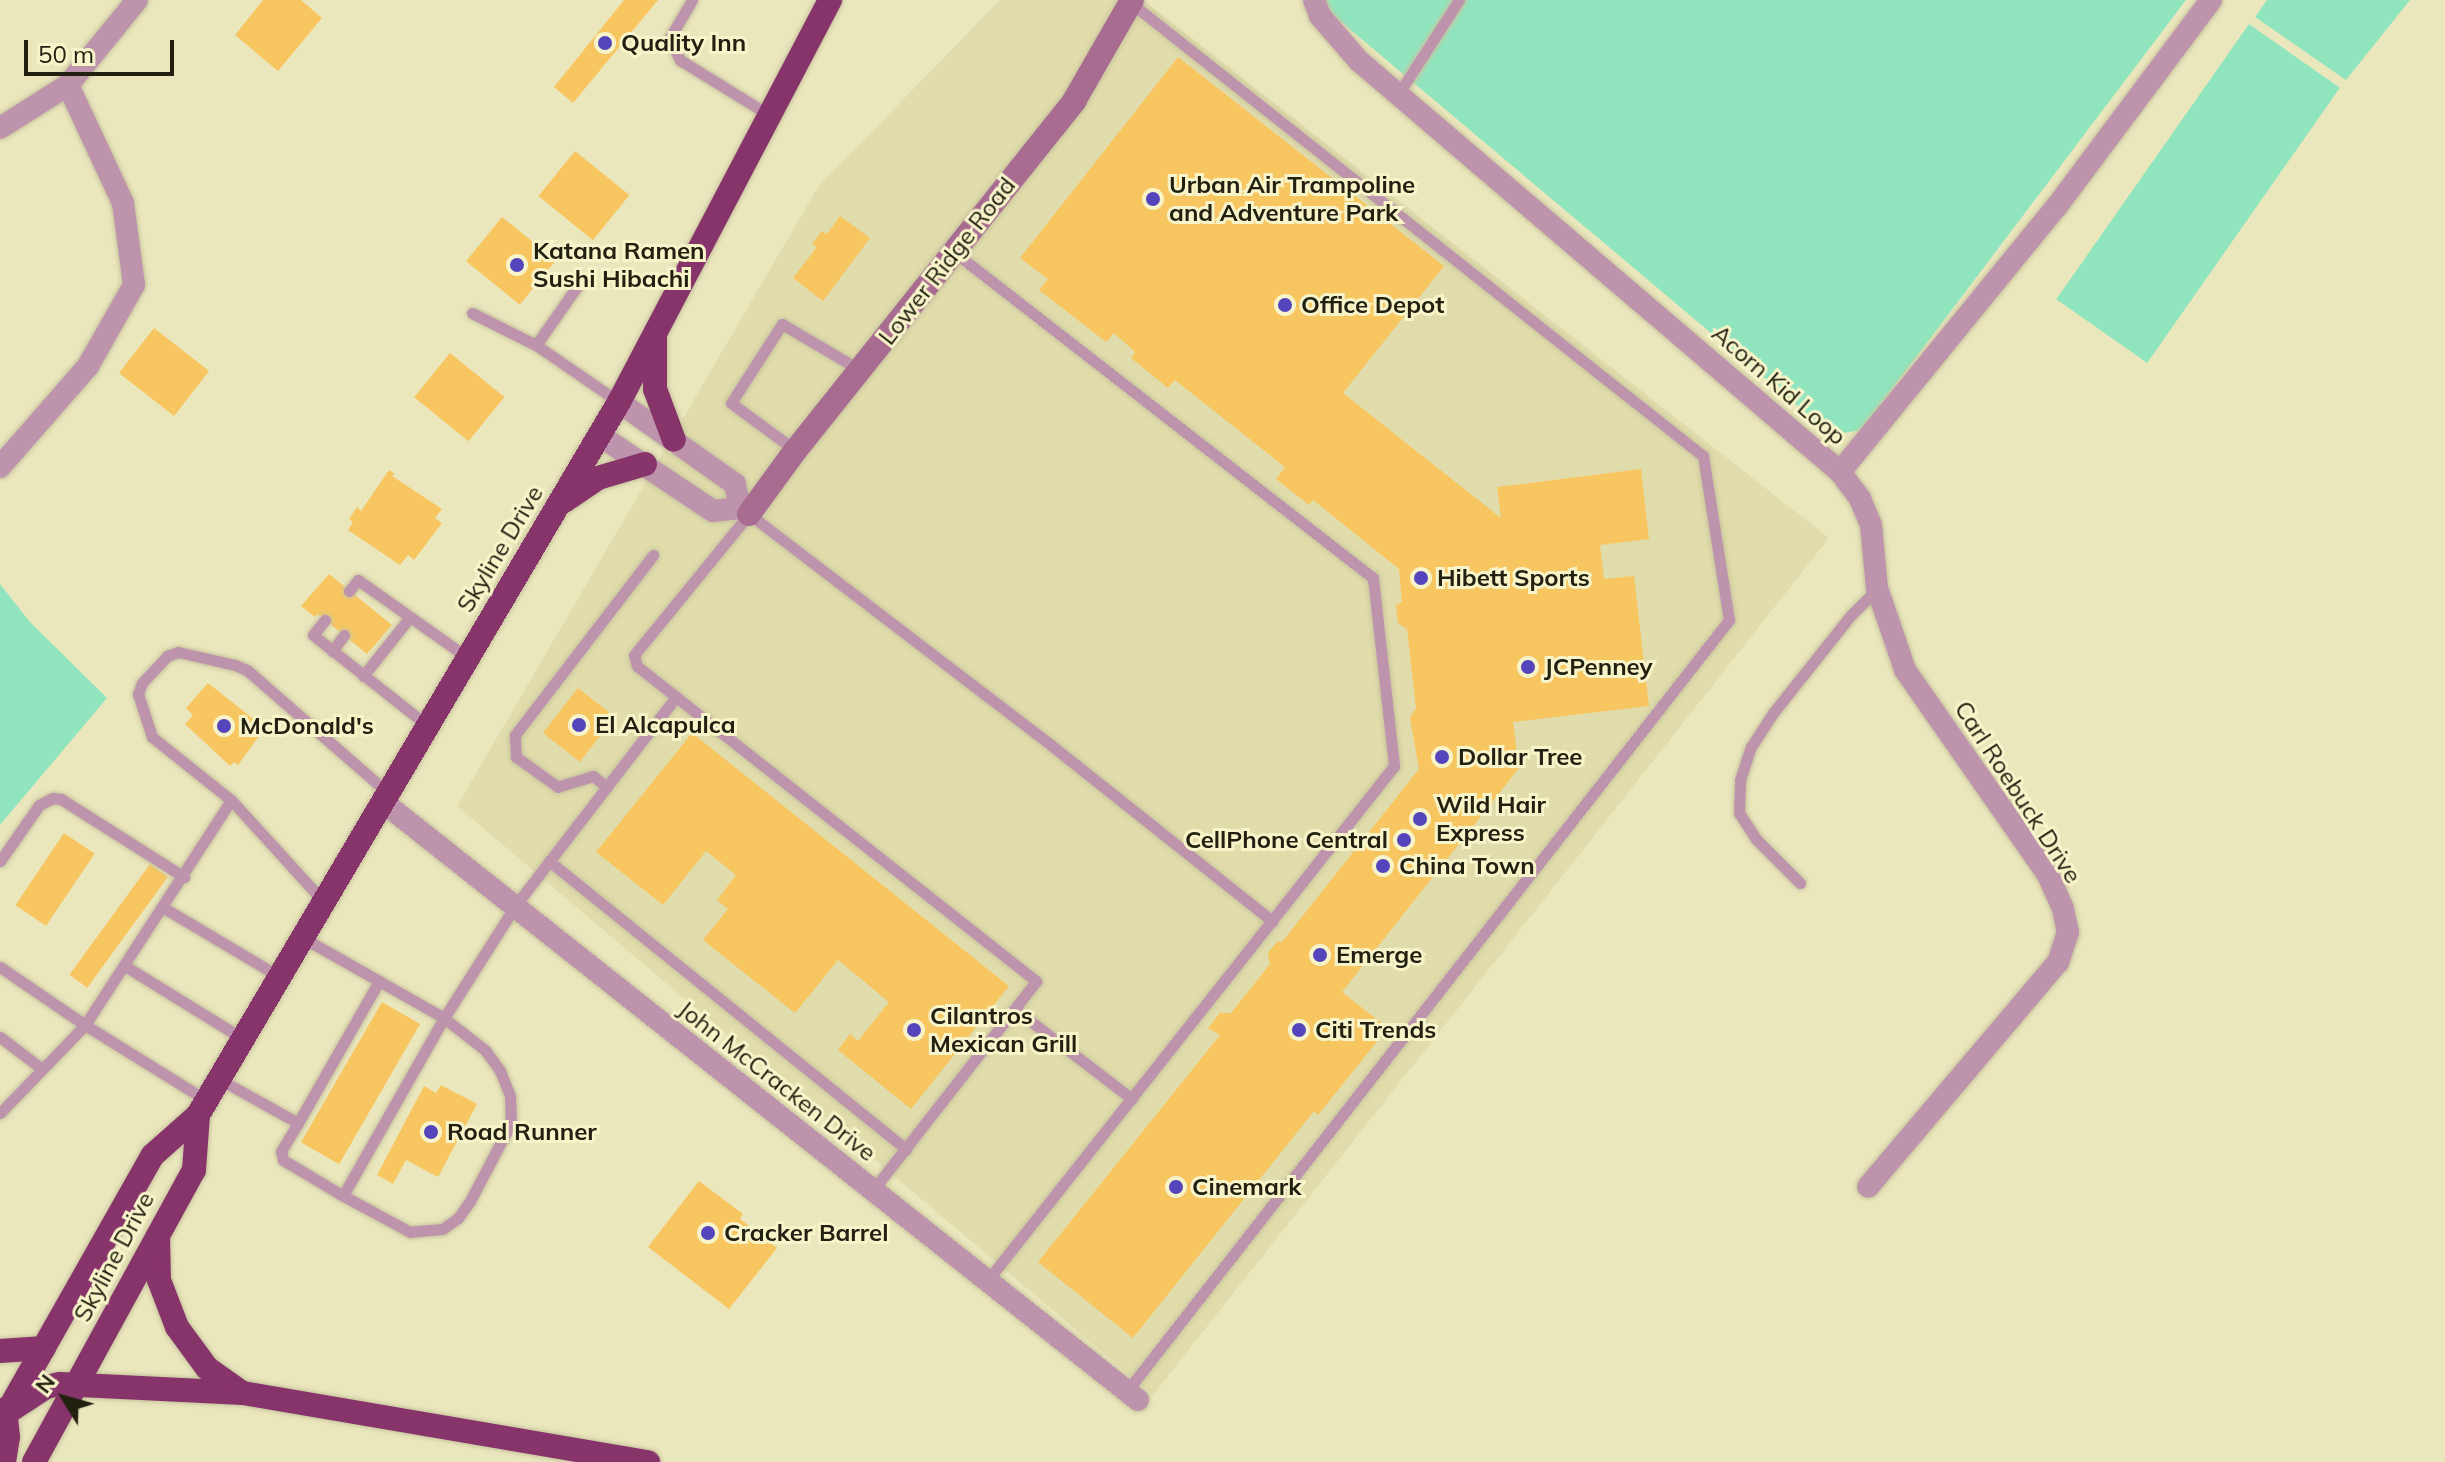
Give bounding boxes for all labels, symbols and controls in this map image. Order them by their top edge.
scale bar [28,24,178,74]
place label: Quality Inn [621,29,746,57]
marker: Quality Inn [596,34,614,52]
text: 50 m [38,39,94,69]
place label: Urban Air Trampoline and Adventure Park [1169,171,1415,227]
street label: Lower Ridge Road [873,172,1021,350]
marker: Urban Air Trampoline and Adventure Park [1144,190,1162,208]
place label: Katana Ramen Sushi Hibachi [533,237,705,293]
marker: Katana Ramen Sushi Hibachi [508,256,526,274]
place label: Office Depot [1301,291,1444,319]
marker: Office Depot [1276,296,1294,314]
street label: Acorn Kid Loop [1706,319,1852,451]
street label: Skyline Drive [451,481,549,617]
place label: Hibett Sports [1437,564,1590,592]
marker: Hibett Sports [1412,569,1430,587]
place label: JCPenney [1544,653,1653,681]
marker: JCPenney [1519,658,1537,676]
street label: Carl Roebuck Drive [1948,696,2088,888]
place label: El Alcapulca [595,711,736,739]
place label: McDonald's [240,712,374,740]
marker: El Alcapulca [570,716,588,734]
marker: McDonald's [215,717,233,735]
place label: Dollar Tree [1458,743,1582,771]
marker: Dollar Tree [1433,748,1451,766]
place label: Wild Hair Express [1436,791,1546,847]
marker: Wild Hair Express [1411,810,1429,828]
place label: CellPhone Central [1185,826,1388,854]
marker: CellPhone Central [1395,831,1413,849]
place label: China Town [1399,852,1535,880]
marker: China Town [1374,857,1392,875]
place label: Emerge [1336,941,1422,969]
marker: Emerge [1311,946,1329,964]
street label: John McCracken Drive [672,995,882,1167]
place label: Cilantros Mexican Grill [930,1002,1077,1058]
place label: Citi Trends [1315,1016,1436,1044]
marker: Cilantros Mexican Grill [905,1021,923,1039]
marker: Citi Trends [1290,1021,1308,1039]
place label: Road Runner [447,1118,597,1146]
marker: Road Runner [422,1123,440,1141]
place label: Cinemark [1192,1173,1301,1201]
marker: Cinemark [1167,1178,1185,1196]
street label: Skyline Drive [68,1187,160,1327]
place label: Cracker Barrel [724,1219,888,1247]
marker: Cracker Barrel [699,1224,717,1242]
north arrow [24,1358,104,1438]
text: N [29,1368,61,1399]

